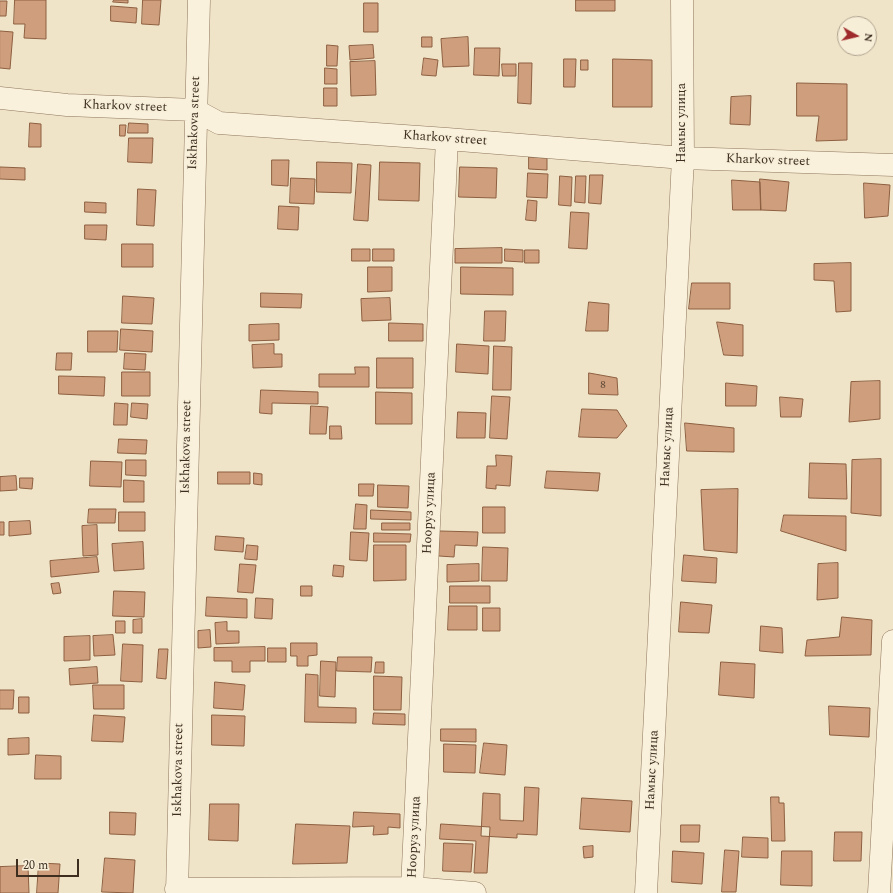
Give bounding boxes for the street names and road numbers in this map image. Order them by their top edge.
street label: Iskhakova street [186,76,204,170]
street label: Намыс улица [674,83,690,163]
street label: Kharkov street [83,98,167,116]
street label: Kharkov street [402,128,488,150]
street label: Kharkov street [726,152,810,170]
street label: Iskhakova street [178,400,196,494]
street label: Намыс улица [658,407,678,487]
street label: Нооруз улица [420,471,440,555]
street label: Iskhakova street [170,723,188,817]
street label: Намыс улица [643,730,663,810]
street label: Нооруз улица [405,795,425,879]

